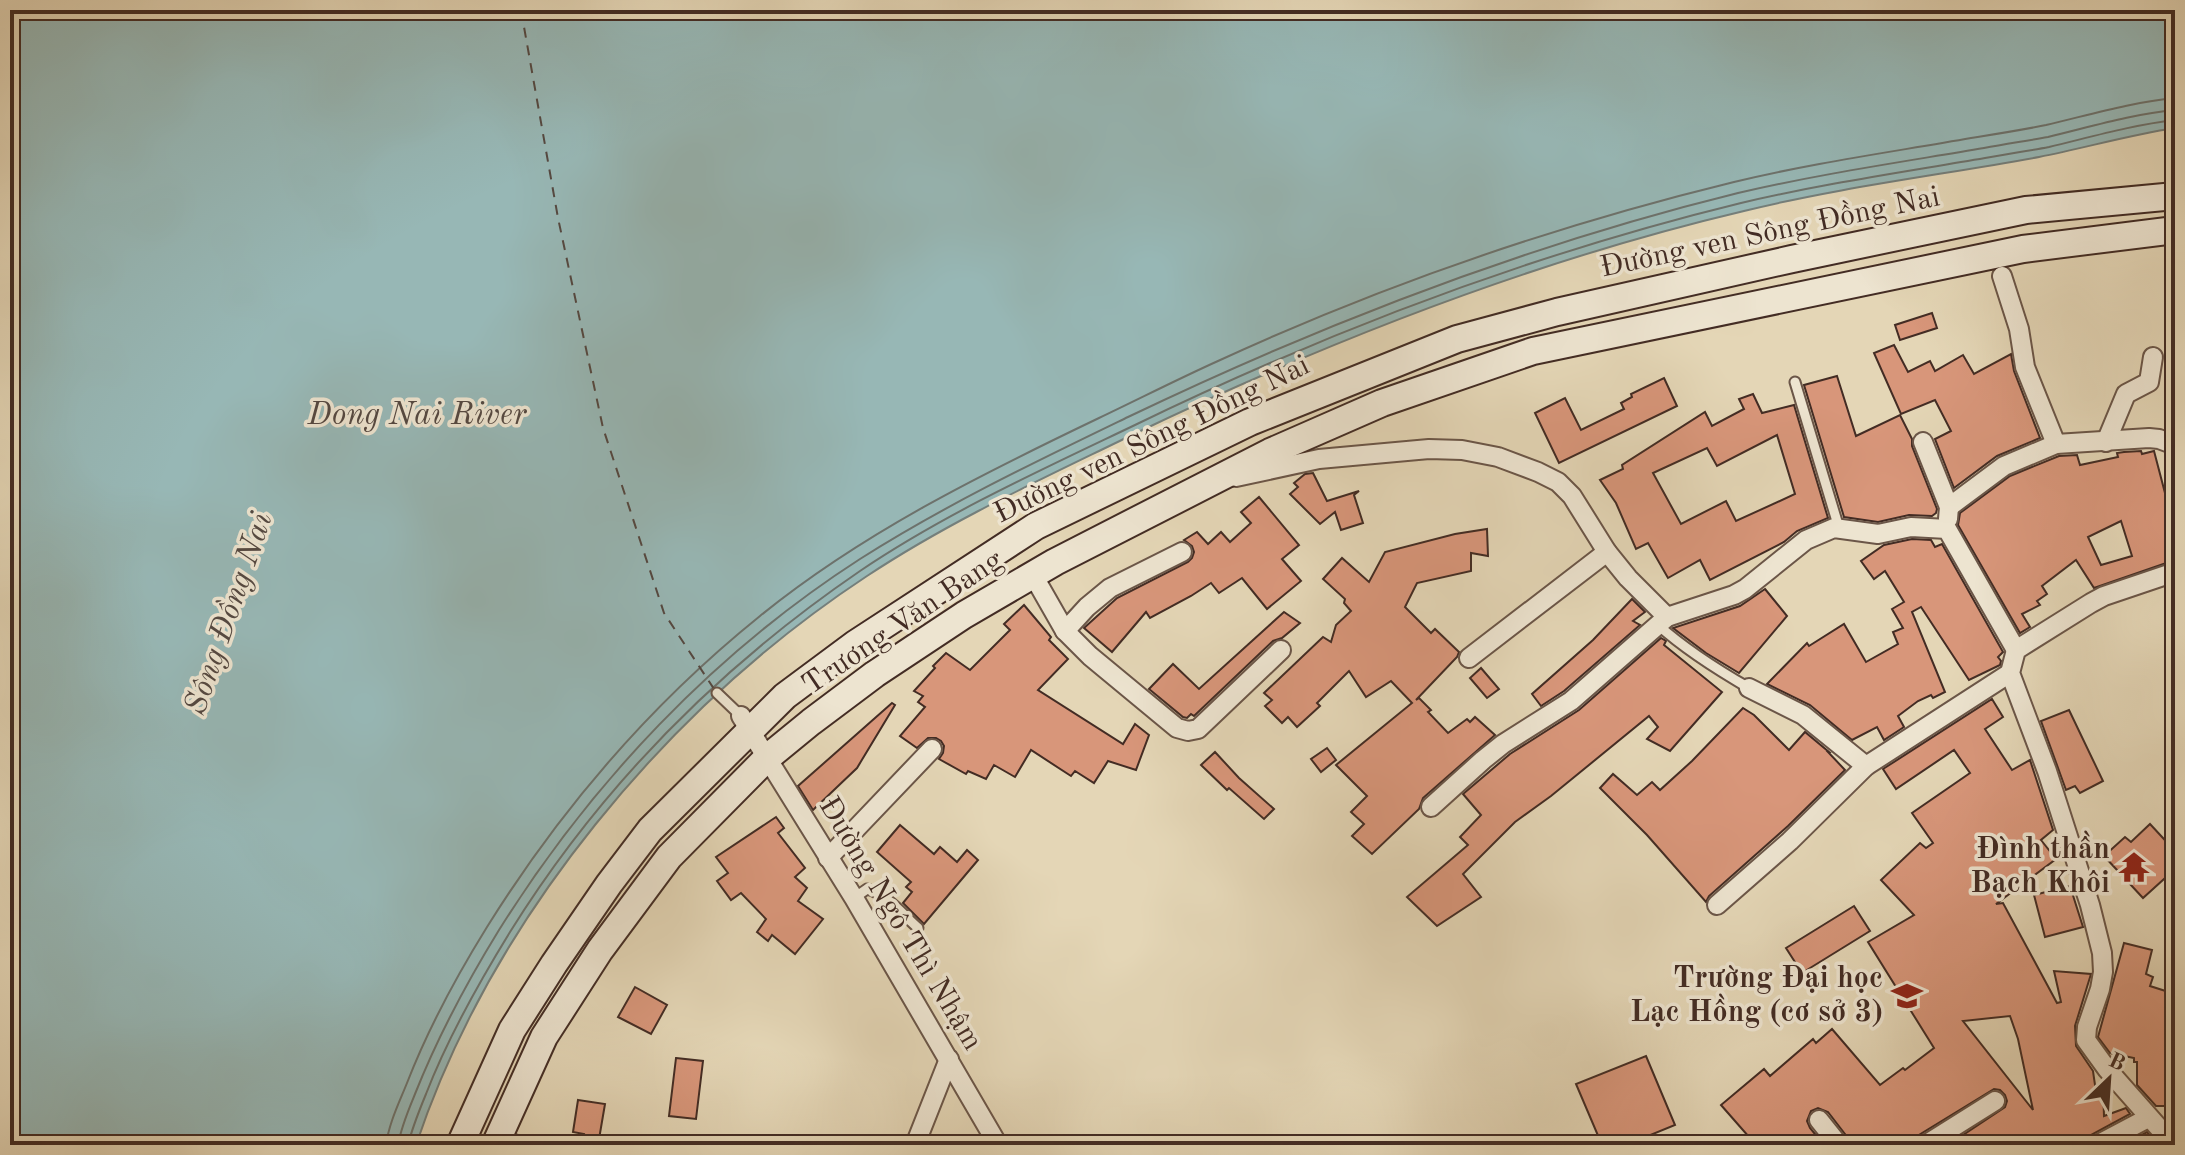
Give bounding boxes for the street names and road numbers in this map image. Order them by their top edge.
street label: Đường ven Sông Đồng Nai [1597,179,1943,284]
street label: Đường ven Sông Đồng Nai [988,348,1314,529]
street label: Trương Văn Bang [798,545,1008,701]
street label: Đường Ngô Thì Nhậm [813,792,987,1056]

